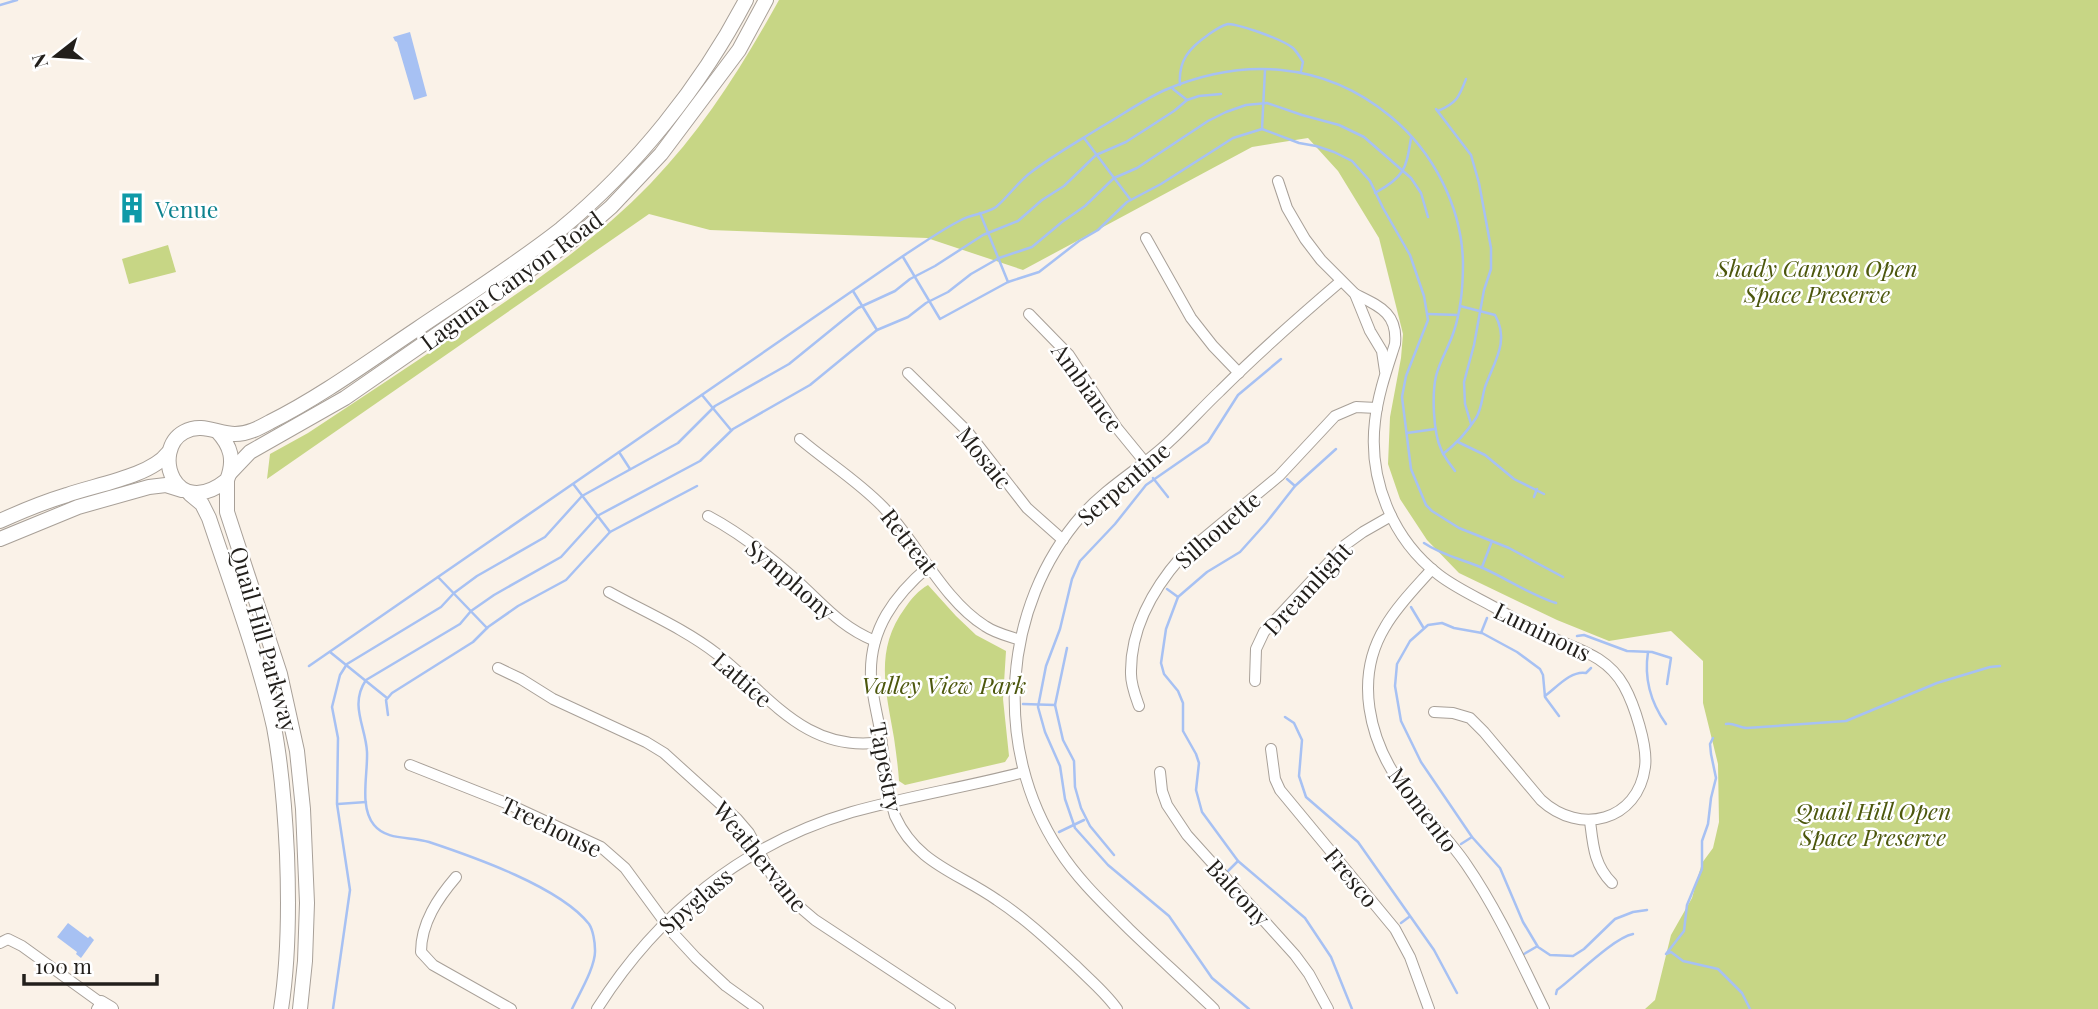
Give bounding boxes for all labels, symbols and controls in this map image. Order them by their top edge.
north arrow [21,21,91,91]
text: N [24,51,53,72]
building icon: Venue [115,191,149,225]
place label: Venue [154,193,218,224]
street label: Laguna Canyon Road [414,203,608,357]
park label: Shady Canyon Open Space Preserve [1715,252,1918,309]
street label: Ambiance [1045,336,1131,438]
street label: Mosaic [950,419,1020,495]
street label: Serpentine [1070,434,1176,532]
street label: Silhouette [1168,483,1266,575]
street label: Retreat [874,502,946,581]
street label: Symphony [740,532,843,627]
street label: Dreamlight [1256,534,1359,641]
street label: Quail Hill Parkway [224,543,306,736]
street label: Luminous [1489,594,1597,668]
street label: Lattice [706,644,780,714]
park label: Valley View Park [862,669,1027,700]
street label: Tapestry [863,720,911,815]
street label: Momento [1382,760,1466,858]
street label: Treehouse [496,788,608,864]
street label: Weathervane [706,793,815,918]
park label: Quail Hill Open Space Preserve [1793,795,1951,852]
street label: Fresco [1318,841,1386,913]
street label: Balcony [1200,852,1278,932]
street label: Spyglass [651,860,739,940]
scale bar [24,942,158,986]
text: 100 m [35,951,92,979]

